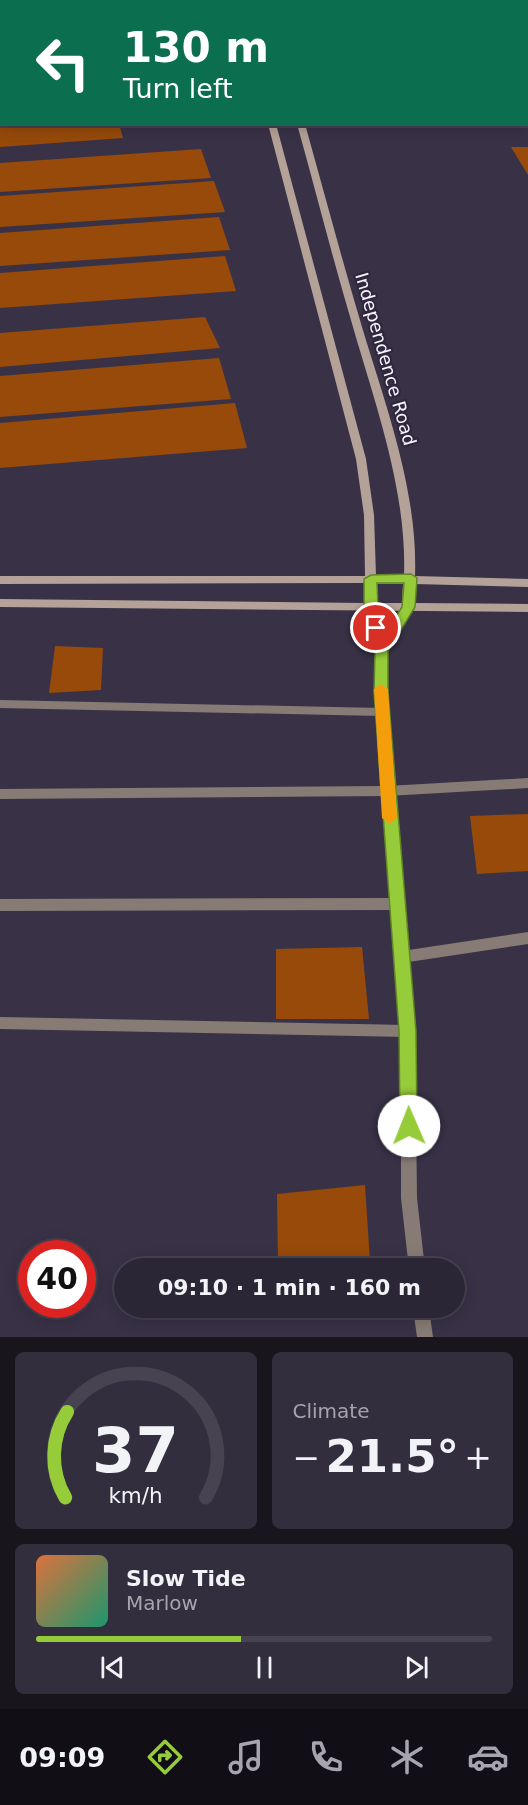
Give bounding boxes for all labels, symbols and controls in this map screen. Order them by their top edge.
text: 130 m [123,23,269,72]
icon: left [24,24,102,102]
text: Turn left [123,73,233,104]
street label: Independence Road [351,270,421,448]
pin [350,602,401,653]
icon: arrive [359,611,392,644]
position arrow [377,1094,441,1158]
speed limit sign: 40 [18,1240,96,1318]
text: 09:10 · 1 min · 160 m [158,1275,421,1300]
text: Climate [293,1399,369,1423]
text: 37 [92,1414,179,1487]
text: 21.5° [325,1430,459,1483]
text: − [293,1438,320,1477]
text: + [464,1438,492,1477]
text: km/h [109,1483,163,1508]
text: Slow Tide [126,1566,246,1591]
text: Marlow [126,1591,198,1615]
icon: previous [96,1651,129,1684]
icon: pause [248,1651,281,1684]
icon: next [400,1651,433,1684]
icon: directions [144,1736,186,1778]
icon: music [225,1736,267,1778]
icon: phone [305,1736,347,1778]
icon: climate [386,1736,428,1778]
icon: car [467,1736,509,1778]
text: 09:09 [19,1742,105,1773]

